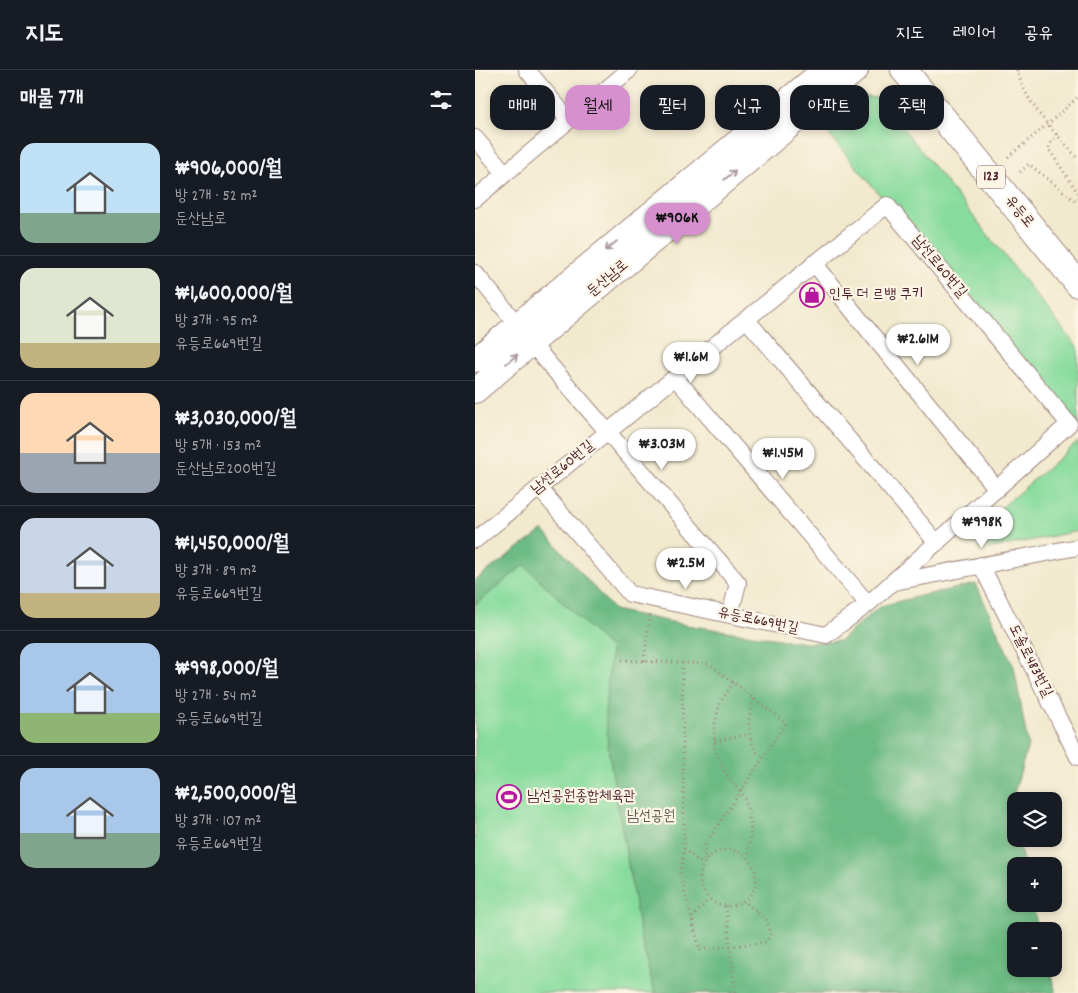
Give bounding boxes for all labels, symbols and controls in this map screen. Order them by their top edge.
text: 지도 [25,18,64,52]
text: 지도 [896,22,925,47]
text: 레이어 [953,22,996,47]
text: 공유 [1024,22,1053,47]
text: 매물 7개 [20,85,84,115]
chip: 매매 [490,85,555,130]
chip: 월세 [565,85,630,130]
chip: 필터 [640,85,705,130]
chip: 신규 [715,85,780,130]
chip: 아파트 [790,85,869,130]
chip: 주택 [879,85,944,130]
icon: filters [427,86,455,114]
text: ₩906,000/월 [175,155,282,185]
icon: home [60,163,120,223]
road number: 123 [977,165,1005,188]
one-way arrow [723,170,736,181]
text: 방 2개 · 52 m² [175,185,257,208]
street label: 유등로 [999,191,1039,233]
pin: ₩906K [642,202,712,245]
text: ₩906K [656,207,698,230]
text: 둔산남로 [175,208,227,231]
street label: 남선로60번길 [906,231,972,303]
one-way arrow [605,241,618,252]
street label: 둔산남로 [582,255,634,303]
text: ₩1,600,000/월 [175,280,293,310]
shop icon: 인투 더 르뱅 쿠키 [799,282,825,308]
place label: 인투 더 르뱅 쿠키 [829,284,924,306]
icon: home [60,288,120,348]
text: 방 3개 · 95 m² [175,310,258,333]
pin: ₩2.61M [877,324,959,366]
text: ₩2.61M [897,328,939,351]
text: 유등로669번길 [175,333,262,356]
pin: ₩1.6M [656,342,726,384]
text: ₩1.6M [674,346,708,369]
one-way arrow [506,354,519,365]
text: ₩3,030,000/월 [175,405,297,435]
icon: home [60,413,120,473]
pin: ₩3.03M [621,428,703,471]
text: ₩3.03M [639,433,685,456]
text: 방 5개 · 153 m² [175,435,261,458]
street label: 남선로60번길 [527,436,599,500]
pin: ₩1.45M [742,438,824,480]
text: ₩1.45M [763,442,803,465]
text: 둔산남로200번길 [175,458,277,481]
pin: ₩998K [947,506,1017,549]
text: ₩998K [962,511,1002,534]
text: ₩1,450,000/월 [175,530,290,560]
icon: home [60,538,120,598]
pin: ₩2.5M [651,548,721,590]
text: ₩2.5M [667,552,705,575]
text: 방 3개 · 89 m² [175,560,257,583]
text: 유등로669번길 [175,583,262,606]
street label: 유등로669번길 [716,602,800,640]
street label: 도솔로483번길 [1002,621,1058,701]
text: ₩998,000/월 [175,655,279,685]
icon: home [60,663,120,723]
text: 방 2개 · 54 m² [175,685,257,708]
text: 유등로669번길 [175,708,262,731]
text: ₩2,500,000/월 [175,780,297,810]
sports icon: 남선공원종합체육관 [496,784,522,810]
place label: 남선공원종합체육관 [527,786,636,808]
icon: home [60,788,120,848]
map controls [1007,792,1062,977]
button: layers [1007,792,1062,847]
park label: 남선공원 [627,806,675,828]
text: 방 3개 · 107 m² [175,810,261,833]
text: 유등로669번길 [175,833,262,856]
button: + [1007,857,1062,912]
button: − [1007,922,1062,977]

